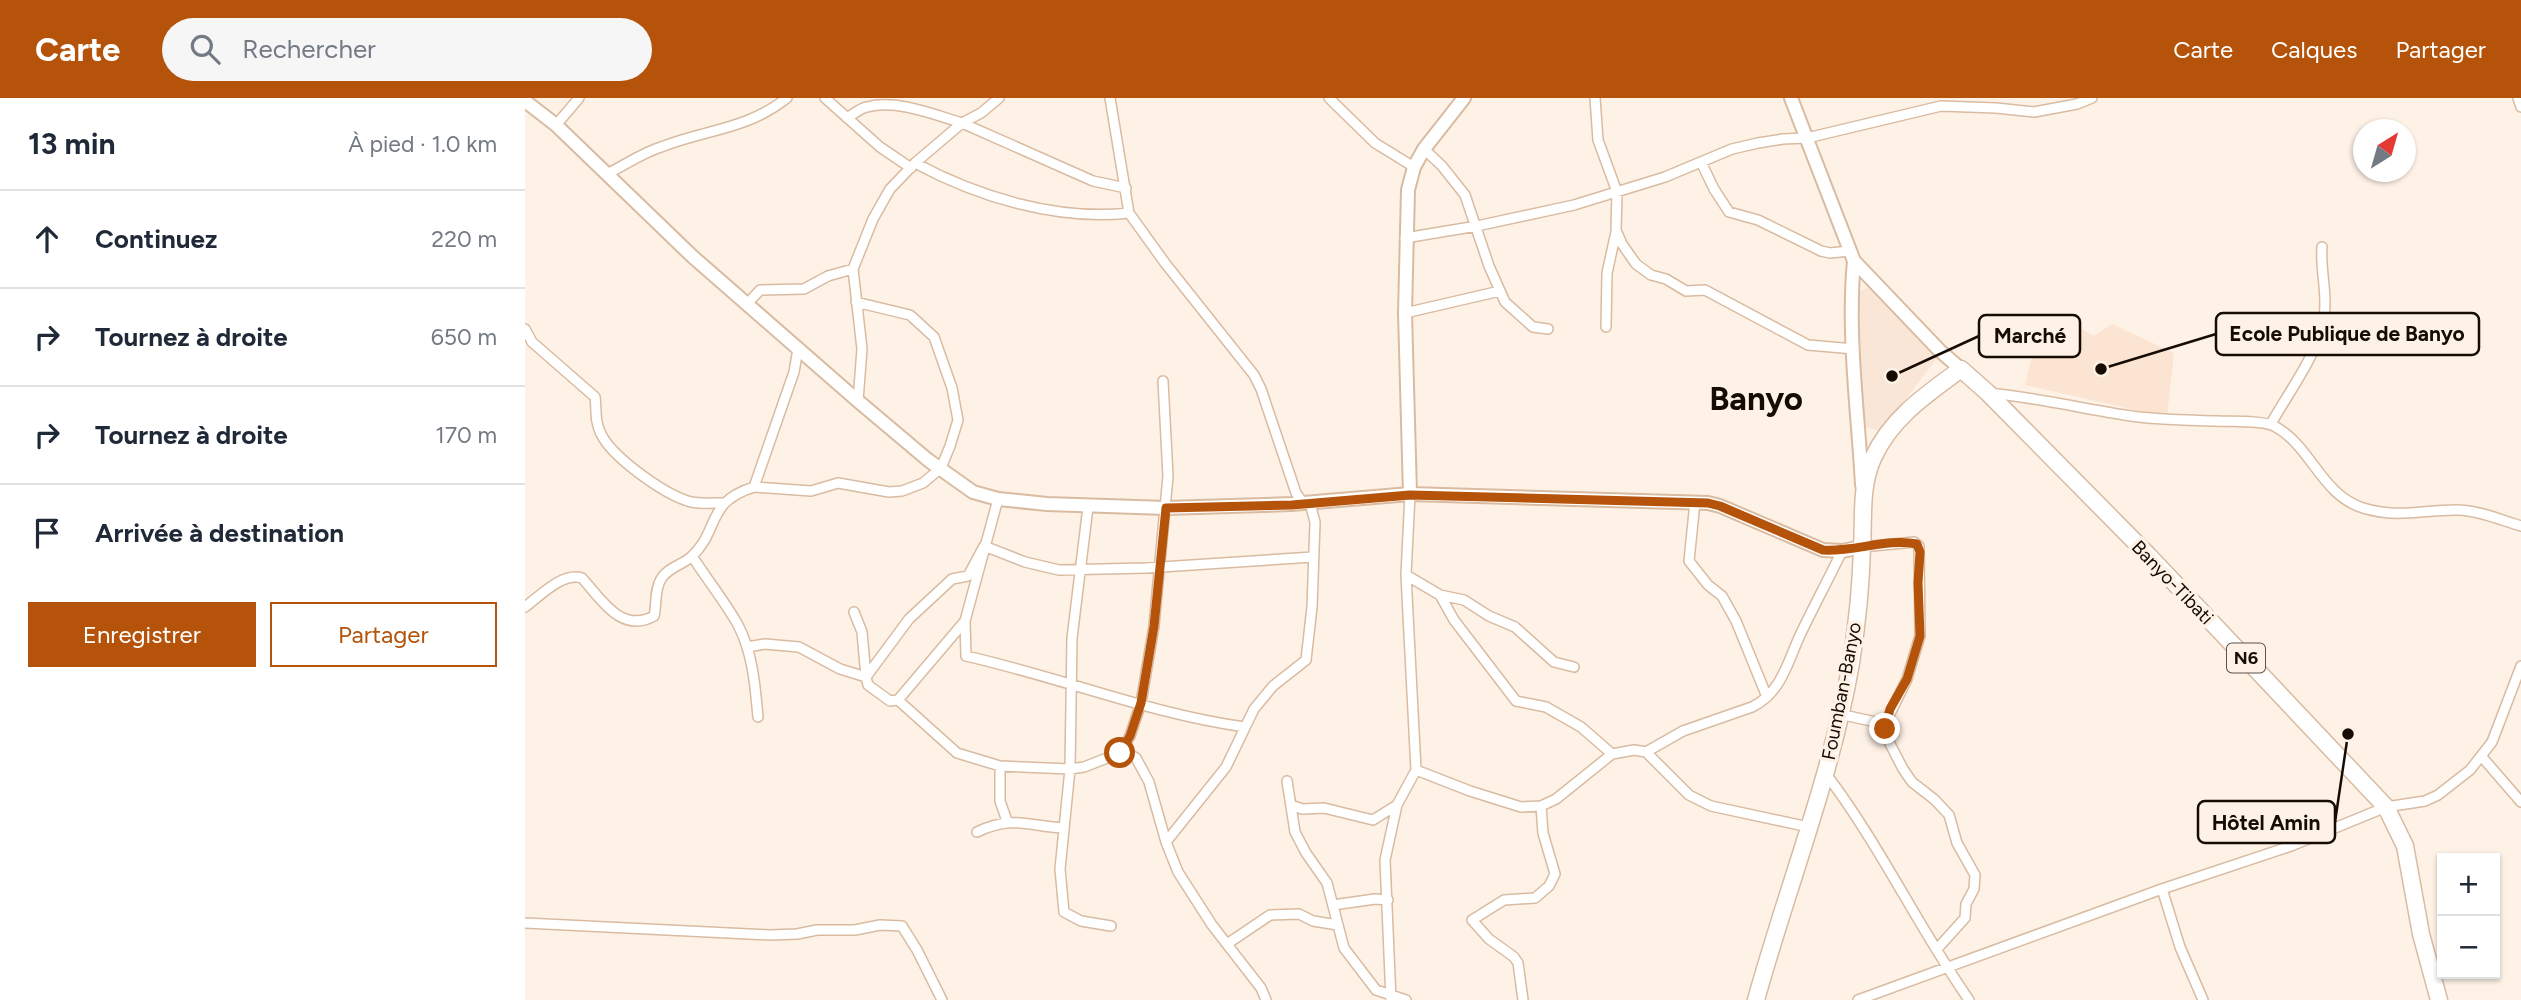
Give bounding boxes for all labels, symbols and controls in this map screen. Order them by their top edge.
search box [162,18,652,81]
text: Carte [35,30,120,69]
icon: search [186,30,224,68]
text: Rechercher [242,33,376,65]
text: Carte [2173,35,2233,64]
text: Calques [2271,35,2357,64]
text: Partager [2395,35,2486,64]
north arrow [2353,119,2416,182]
text: 13 min [28,125,116,162]
text: À pied · 1.0 km [348,130,497,158]
icon: ahead [28,220,66,258]
text: Continuez [95,223,217,255]
text: 220 m [431,225,497,253]
callout: Ecole Publique de Banyo [2216,313,2479,355]
callout: Marché [1979,315,2080,357]
icon: right [28,318,66,356]
text: Tournez à droite [95,321,288,353]
text: Ecole Publique de Banyo [2229,321,2465,346]
text: 650 m [431,323,497,351]
text: Marché [1994,323,2066,348]
district label: Banyo [1709,379,1803,418]
icon: right [28,416,66,454]
text: Tournez à droite [95,419,288,451]
text: 170 m [435,421,497,449]
icon: arrive [28,514,66,552]
text: Arrivée à destination [95,517,344,549]
street label: Banyo-Tibati [2127,536,2218,629]
button: Enregistrer [28,602,256,667]
button: Partager [270,602,497,667]
street label: Foumban-Banyo [1817,620,1866,762]
road number: N6 [2227,644,2265,672]
route end [1869,713,1900,744]
route start [1104,737,1135,768]
callout: Hôtel Amin [2198,801,2335,843]
text: Hôtel Amin [2212,810,2320,835]
map controls [2437,853,2500,979]
button: + [2437,853,2500,916]
button: − [2437,916,2500,979]

